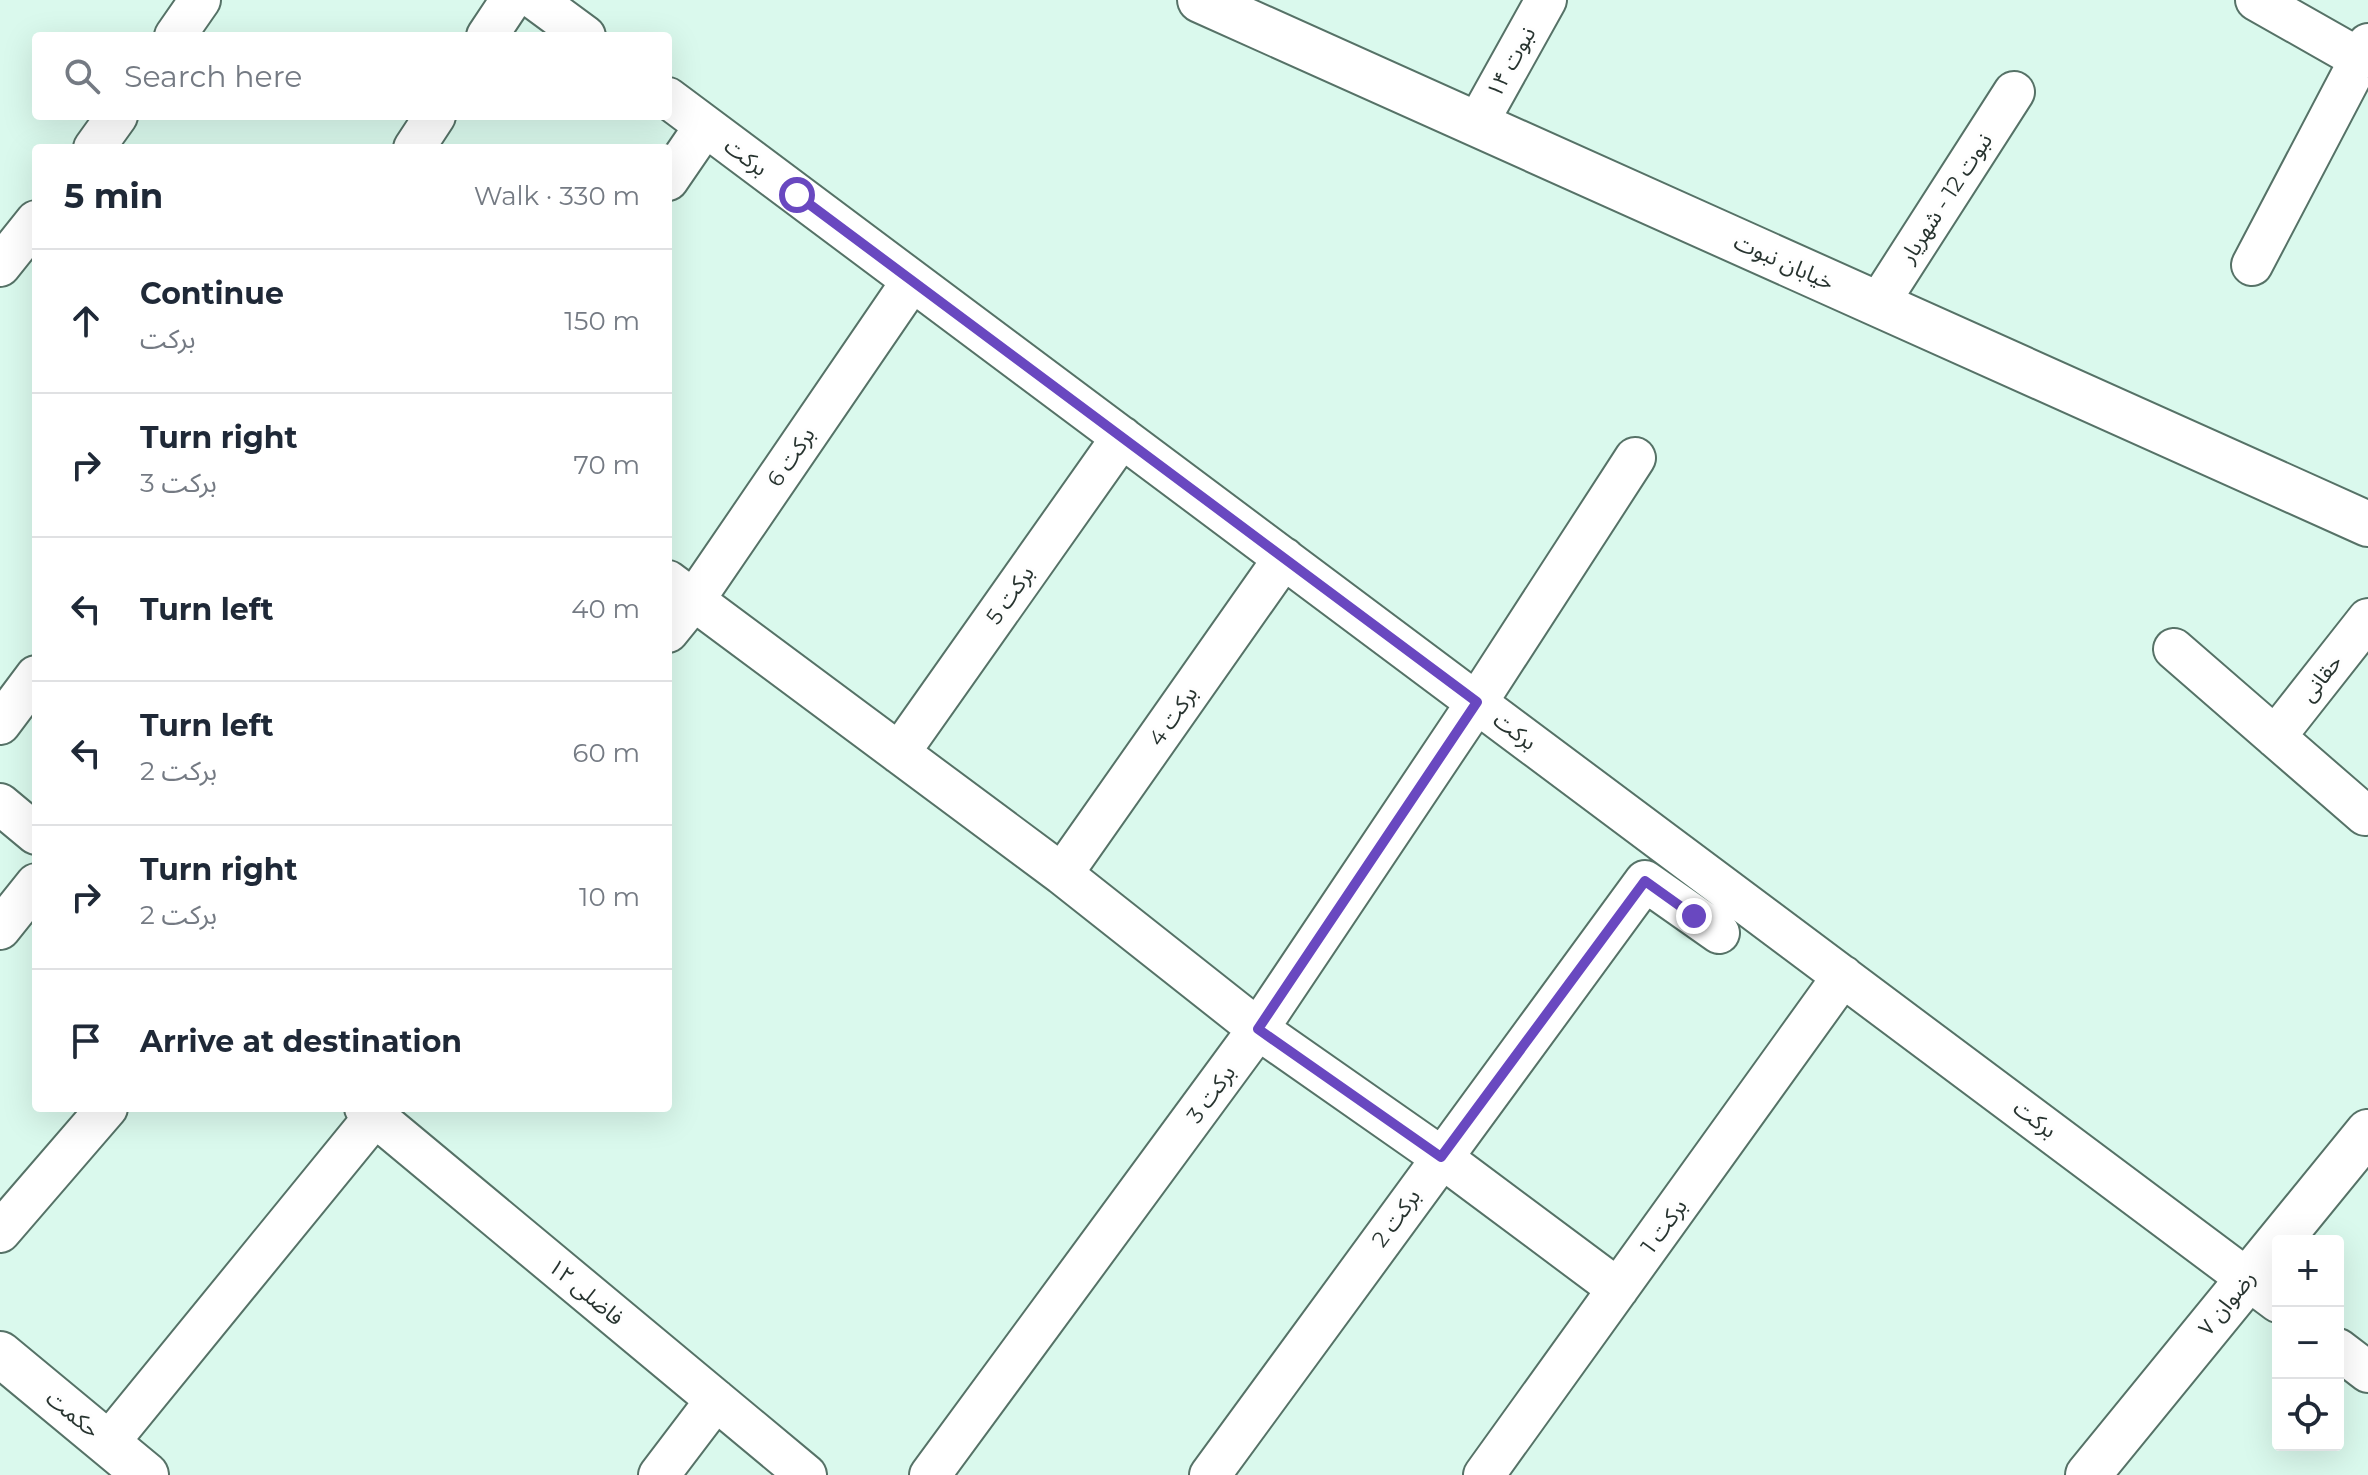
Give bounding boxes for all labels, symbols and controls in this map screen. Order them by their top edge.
street label: نبوت ۱۴ [1481,22,1541,102]
search box [32,32,672,120]
icon: search [60,54,104,98]
text: Search here [124,58,302,95]
street label: نبوت 12 - شهریار [1893,128,1998,269]
street label: برکت [719,132,773,182]
text: 5 min [64,175,163,217]
route start [779,177,815,213]
text: Walk · 330 m [474,180,640,212]
street label: خیابان نبوت [1730,228,1838,296]
text: Continue [140,275,284,312]
icon: ahead [64,299,108,343]
text: 150 m [564,305,640,337]
text: برکت [140,323,195,355]
text: Turn right [140,419,297,456]
street label: برکت 6 [761,422,821,492]
icon: right [64,443,108,487]
text: 70 m [574,449,640,481]
text: برکت 3 [140,467,217,499]
street label: برکت 5 [980,561,1040,629]
icon: left [64,587,108,631]
text: Turn left [140,591,273,628]
text: 40 m [571,593,640,625]
street label: حقانی [2294,649,2348,707]
street label: برکت 4 [1143,681,1203,751]
street label: برکت [1488,706,1542,756]
text: Turn left [140,707,273,744]
icon: left [64,731,108,775]
text: 60 m [573,737,640,769]
text: برکت 2 [140,755,217,787]
text: Turn right [140,851,297,888]
icon: right [64,875,108,919]
text: 10 m [579,881,640,913]
route end [1676,898,1712,934]
text: برکت 2 [140,899,217,931]
icon: arrive [64,1019,108,1063]
text: Arrive at destination [140,1023,462,1060]
street label: برکت 3 [1181,1060,1241,1128]
street label: برکت [2008,1094,2062,1144]
street label: برکت 2 [1366,1184,1426,1252]
street label: برکت 1 [1635,1194,1693,1258]
map controls [2272,1235,2344,1451]
button: + [2272,1235,2344,1307]
street label: فاضلی ۱۲ [543,1253,629,1331]
street label: رضوان ۷ [2192,1265,2262,1341]
button: − [2272,1307,2344,1379]
button: locate [2272,1379,2344,1451]
street label: حکمت [41,1384,105,1444]

